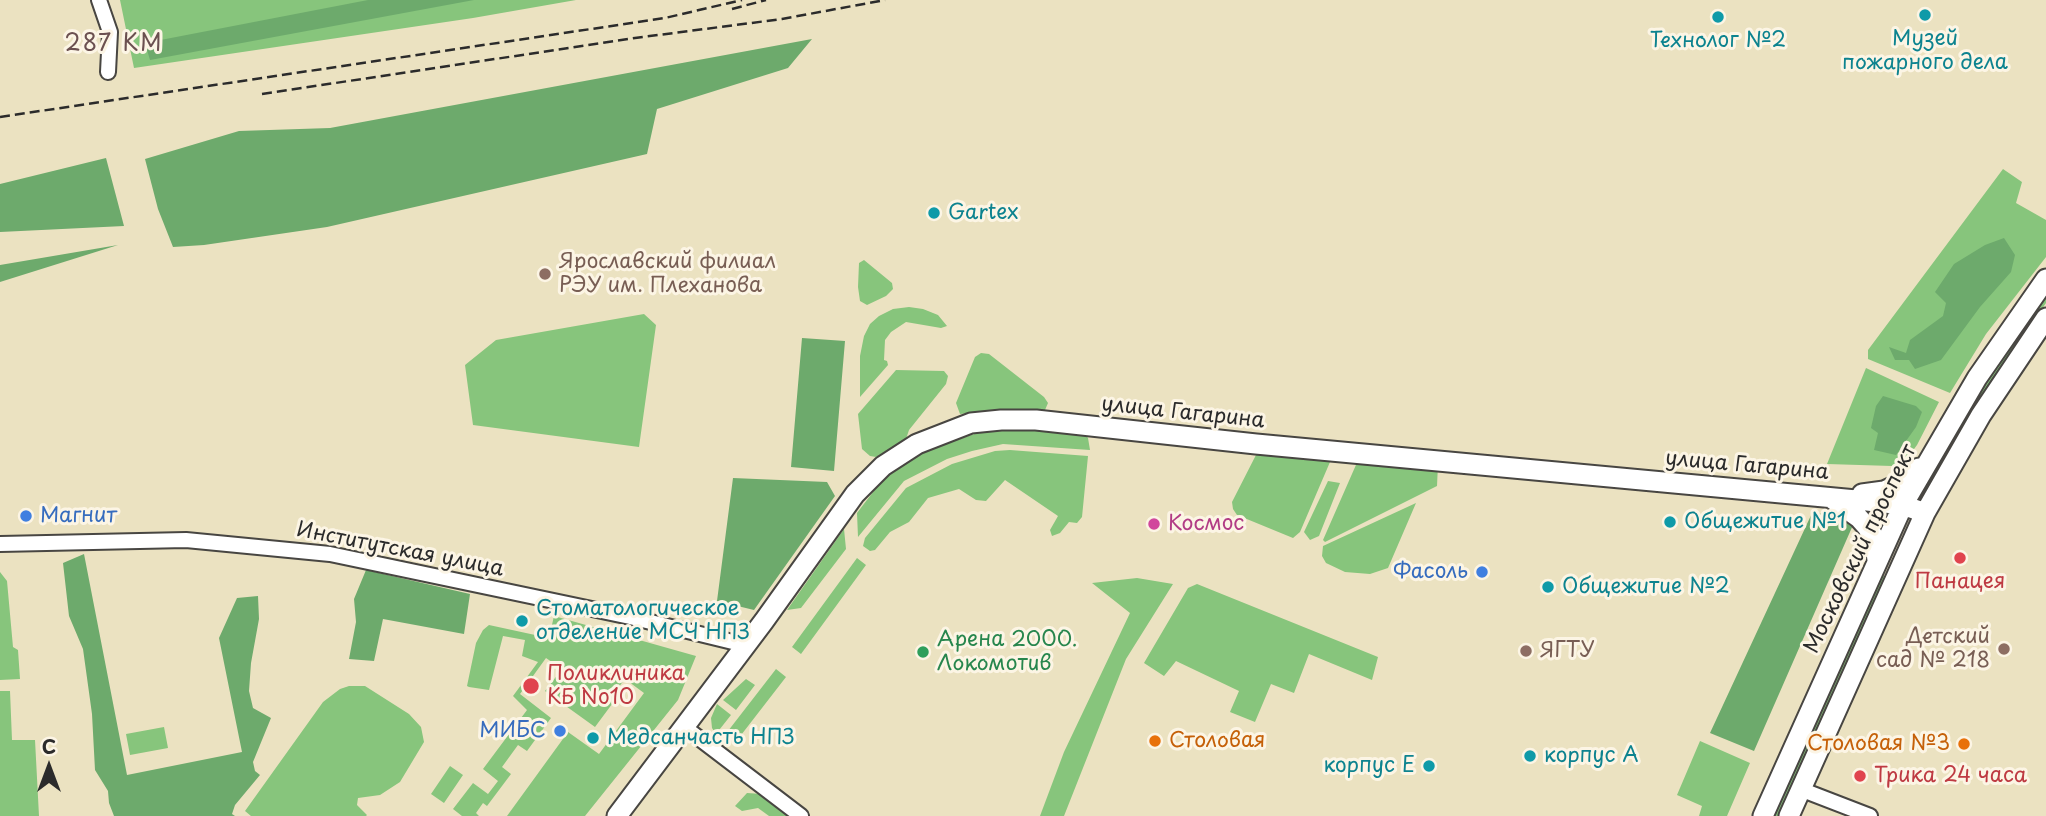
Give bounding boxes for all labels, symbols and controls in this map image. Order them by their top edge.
marker: Музей пожарного дела [1917,7,1933,23]
marker: Технолог №2 [1710,9,1726,25]
place label: Музей пожарного дела [1842,26,2008,76]
place label: Технолог №2 [1650,28,1786,54]
district label: 287 КМ [65,31,163,59]
place label: Gartex [948,200,1018,226]
marker: Gartex [926,205,942,221]
place label: Ярославский филиал РЭУ им. Плеханова [559,249,776,299]
marker: Ярославский филиал РЭУ им. Плеханова [537,266,553,282]
street label: улица Гагарина [1100,392,1266,434]
street label: Московский проспект [1799,441,1923,657]
street label: улица Гагарина [1664,446,1830,486]
place label: Магнит [40,503,117,529]
marker: Магнит [18,508,34,524]
place label: Общежитие №1 [1684,509,1846,535]
place label: Космос [1168,511,1244,537]
marker: Общежитие №1 [1662,514,1678,530]
marker: Космос [1146,516,1162,532]
street label: Институтская улица [294,518,506,582]
marker: Панацея [1952,550,1968,566]
place label: Фасоль [1393,559,1468,585]
marker: Фасоль [1474,564,1490,580]
place label: Панацея [1915,569,2005,595]
place label: Общежитие №2 [1562,574,1730,600]
marker: Общежитие №2 [1540,579,1556,595]
place label: Стоматологическое отделение МСЧ НПЗ [536,596,750,646]
marker: Стоматологическое отделение МСЧ НПЗ [514,613,530,629]
place label: Детский сад № 218 [1876,624,1990,674]
place label: Арена 2000. Локомотив [937,627,1077,677]
place label: ЯГТУ [1540,638,1595,664]
marker: Детский сад № 218 [1996,641,2012,657]
marker: ЯГТУ [1518,643,1534,659]
marker: Арена 2000. Локомотив [915,644,931,660]
place label: Поликлиника КБ No10 [547,661,685,711]
marker: Поликлиника КБ No10 [521,676,541,696]
place label: МИБС [479,718,546,744]
marker: МИБС [552,723,568,739]
place label: Медсанчасть НПЗ [607,725,795,751]
place label: Столовая [1169,728,1265,754]
marker: Медсанчасть НПЗ [585,730,601,746]
place label: Столовая №3 [1807,731,1950,757]
north arrow [14,732,84,802]
text: С [42,732,56,760]
marker: Столовая [1147,733,1163,749]
marker: Столовая №3 [1956,736,1972,752]
place label: корпус А [1544,743,1638,769]
marker: корпус А [1522,748,1538,764]
place label: корпус Е [1323,753,1415,779]
marker: корпус Е [1421,758,1437,774]
place label: Трика 24 часа [1874,763,2027,789]
marker: Трика 24 часа [1852,768,1868,784]

